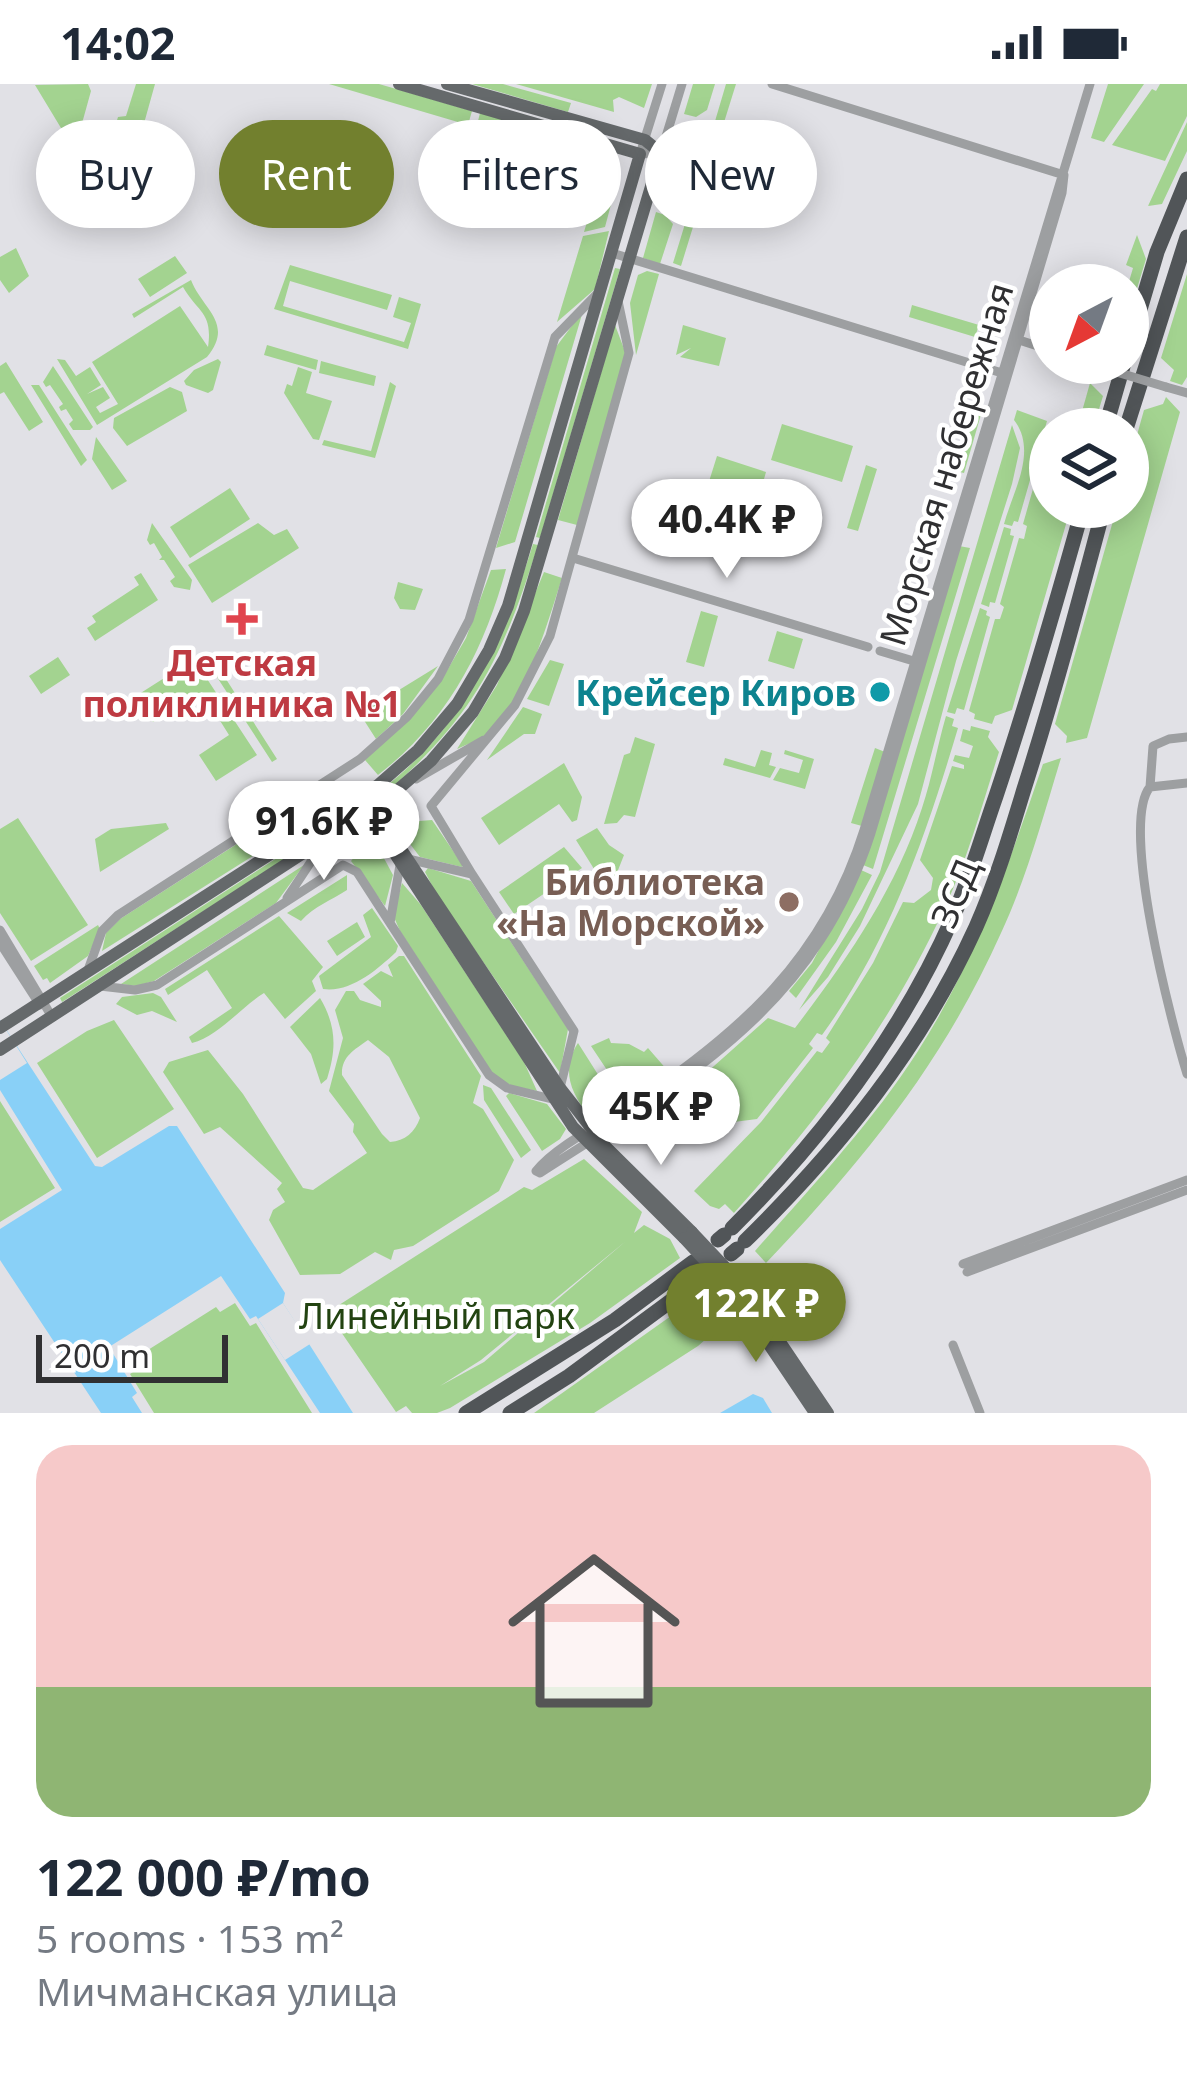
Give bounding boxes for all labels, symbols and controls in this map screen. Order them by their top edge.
text: 14:02 [60,12,176,73]
chip: Buy [36,120,195,228]
chip: Rent [219,120,394,228]
chip: Filters [418,120,621,228]
chip: New [645,120,817,228]
north arrow [1029,264,1149,384]
map controls [1029,264,1149,528]
street label: Морская набережная [867,277,1025,651]
button: layers [1029,408,1149,528]
pin: 40.4K ₽ [616,479,838,581]
text: 40.4K ₽ [658,491,796,544]
marker: Детская поликлиника №1 [226,603,258,635]
place label: Детская поликлиника №1 [82,638,402,728]
place label: Крейсер Киров [575,668,856,717]
marker: Крейсер Киров [867,679,893,705]
pin: 91.6K ₽ [213,781,435,883]
text: 91.6K ₽ [255,793,393,846]
street label: ЗСД [919,851,991,935]
place label: Библиотека «На Морской» [496,857,765,947]
marker: Библиотека «На Морской» [776,889,802,915]
pin: 45K ₽ [577,1066,745,1168]
text: 45K ₽ [609,1078,713,1131]
pin: 122K ₽ [658,1263,854,1365]
text: 122K ₽ [693,1275,819,1328]
park label: Линейный парк [299,1291,575,1340]
scale bar [36,1329,228,1382]
text: 200 m [54,1333,150,1378]
icon: home [486,1523,702,1739]
text: 122 000 ₽/mo [36,1841,371,1911]
text: 5 rooms · 153 m² [36,1911,344,1964]
text: Мичманская улица [36,1964,398,2017]

